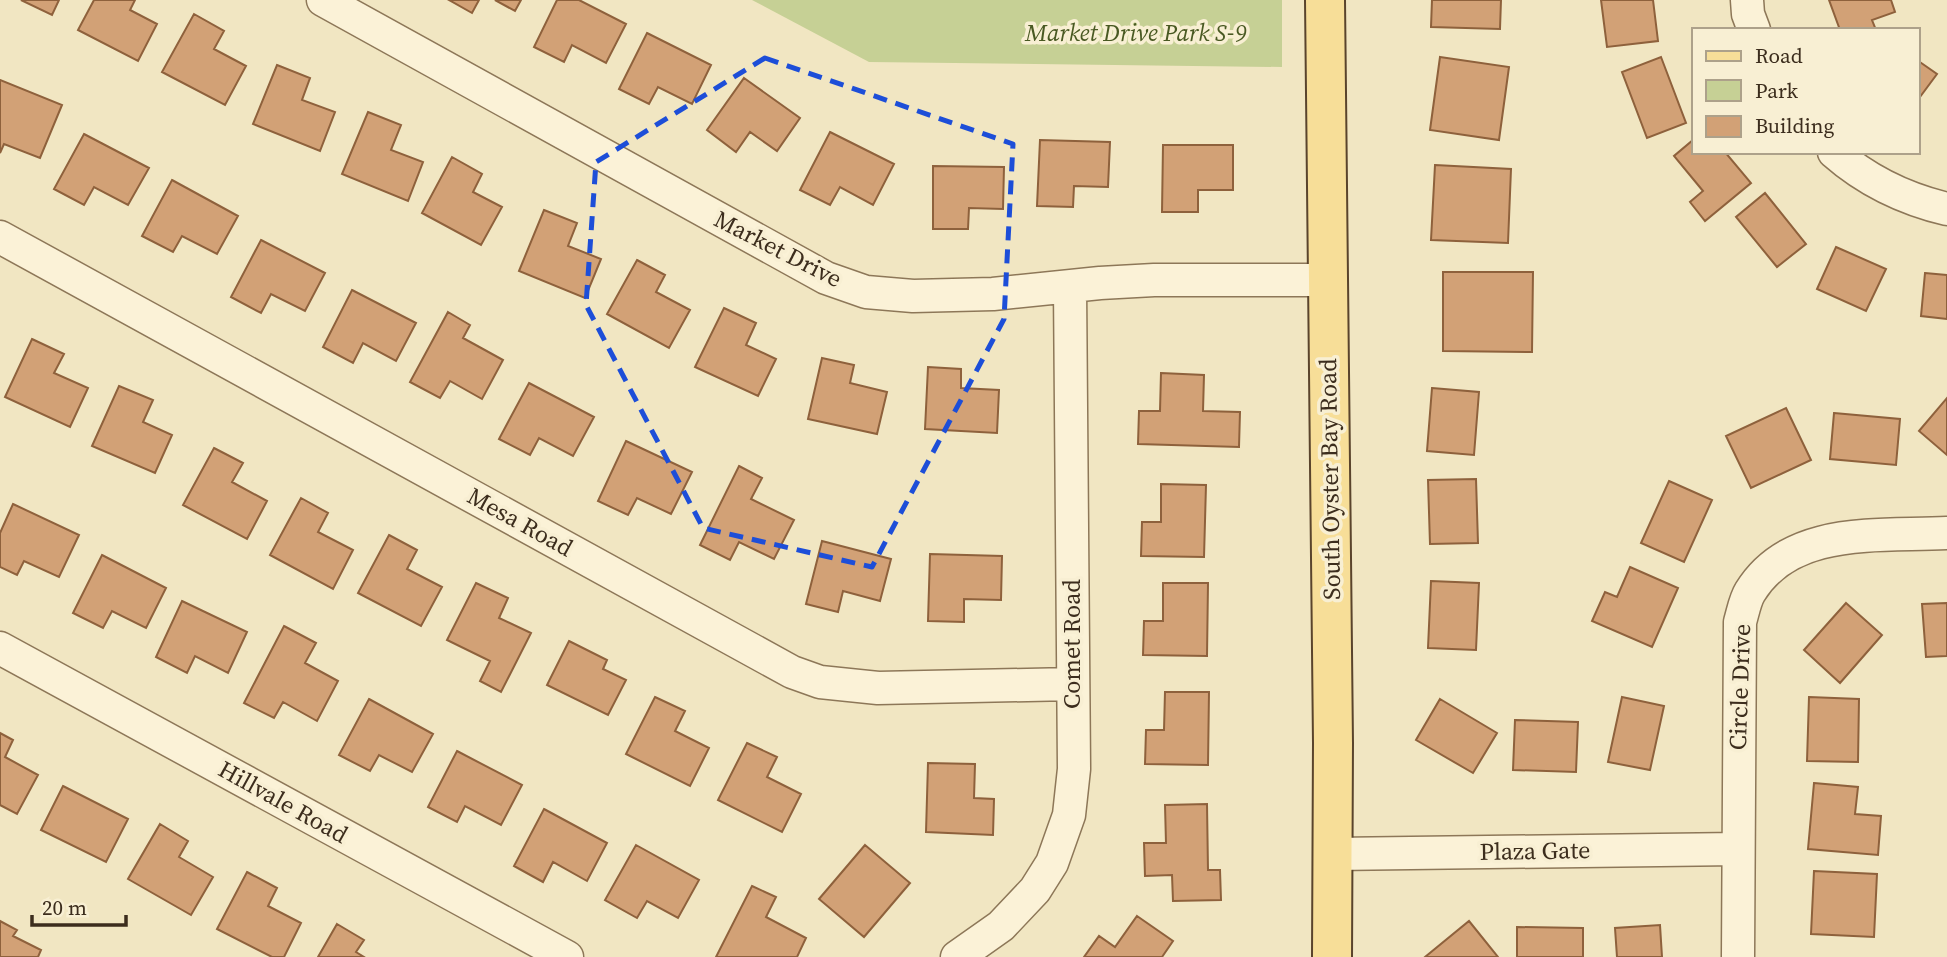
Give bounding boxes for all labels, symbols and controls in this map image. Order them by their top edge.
park label: Market Drive Park S-9 [1024,16,1247,49]
legend [1692,28,1919,154]
text: Road [1755,41,1803,70]
text: Park [1755,76,1799,105]
text: Building [1755,111,1834,140]
street label: Market Drive [709,202,848,295]
street label: South Oyster Bay Road [1311,358,1348,600]
street label: Mesa Road [462,479,579,564]
street label: Comet Road [1055,579,1088,709]
street label: Circle Drive [1721,623,1758,751]
street label: Hillvale Road [213,752,354,851]
street label: Plaza Gate [1479,833,1591,868]
scale bar [32,884,126,928]
text: 20 m [42,893,87,922]

